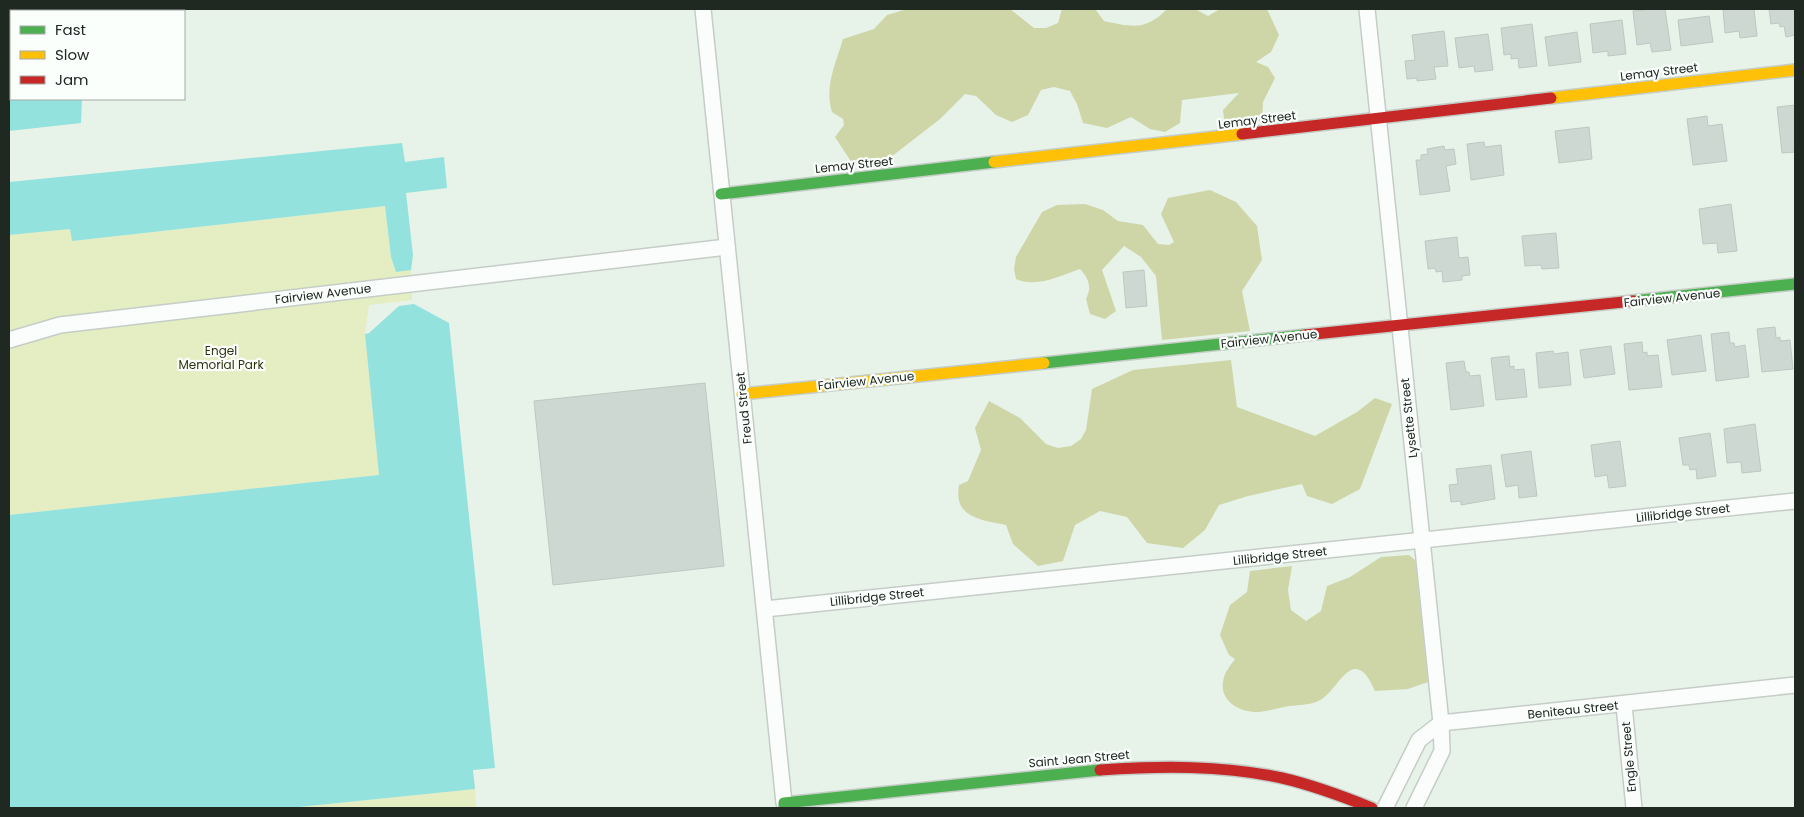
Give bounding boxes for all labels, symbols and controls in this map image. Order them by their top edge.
legend [10,10,185,100]
text: Fast [55,19,86,40]
text: Slow [55,44,90,65]
street label: Lemay Street [1619,58,1699,85]
text: Jam [55,69,89,90]
street label: Lemay Street [1217,106,1297,133]
street label: Lemay Street [814,152,894,177]
street label: Fairview Avenue [274,279,372,308]
street label: Fairview Avenue [1623,284,1721,311]
street label: Fairview Avenue [1220,325,1318,352]
park label: Engel Memorial Park [178,342,264,373]
street label: Fairview Avenue [817,367,915,394]
street label: Freud Street [731,371,756,445]
street label: Lysette Street [1396,377,1421,459]
street label: Lillibridge Street [1635,499,1731,526]
street label: Lillibridge Street [1232,542,1328,569]
street label: Lillibridge Street [829,583,925,610]
street label: Beniteau Street [1527,696,1619,723]
street label: Engle Street [1617,721,1640,793]
street label: Saint Jean Street [1028,746,1130,771]

